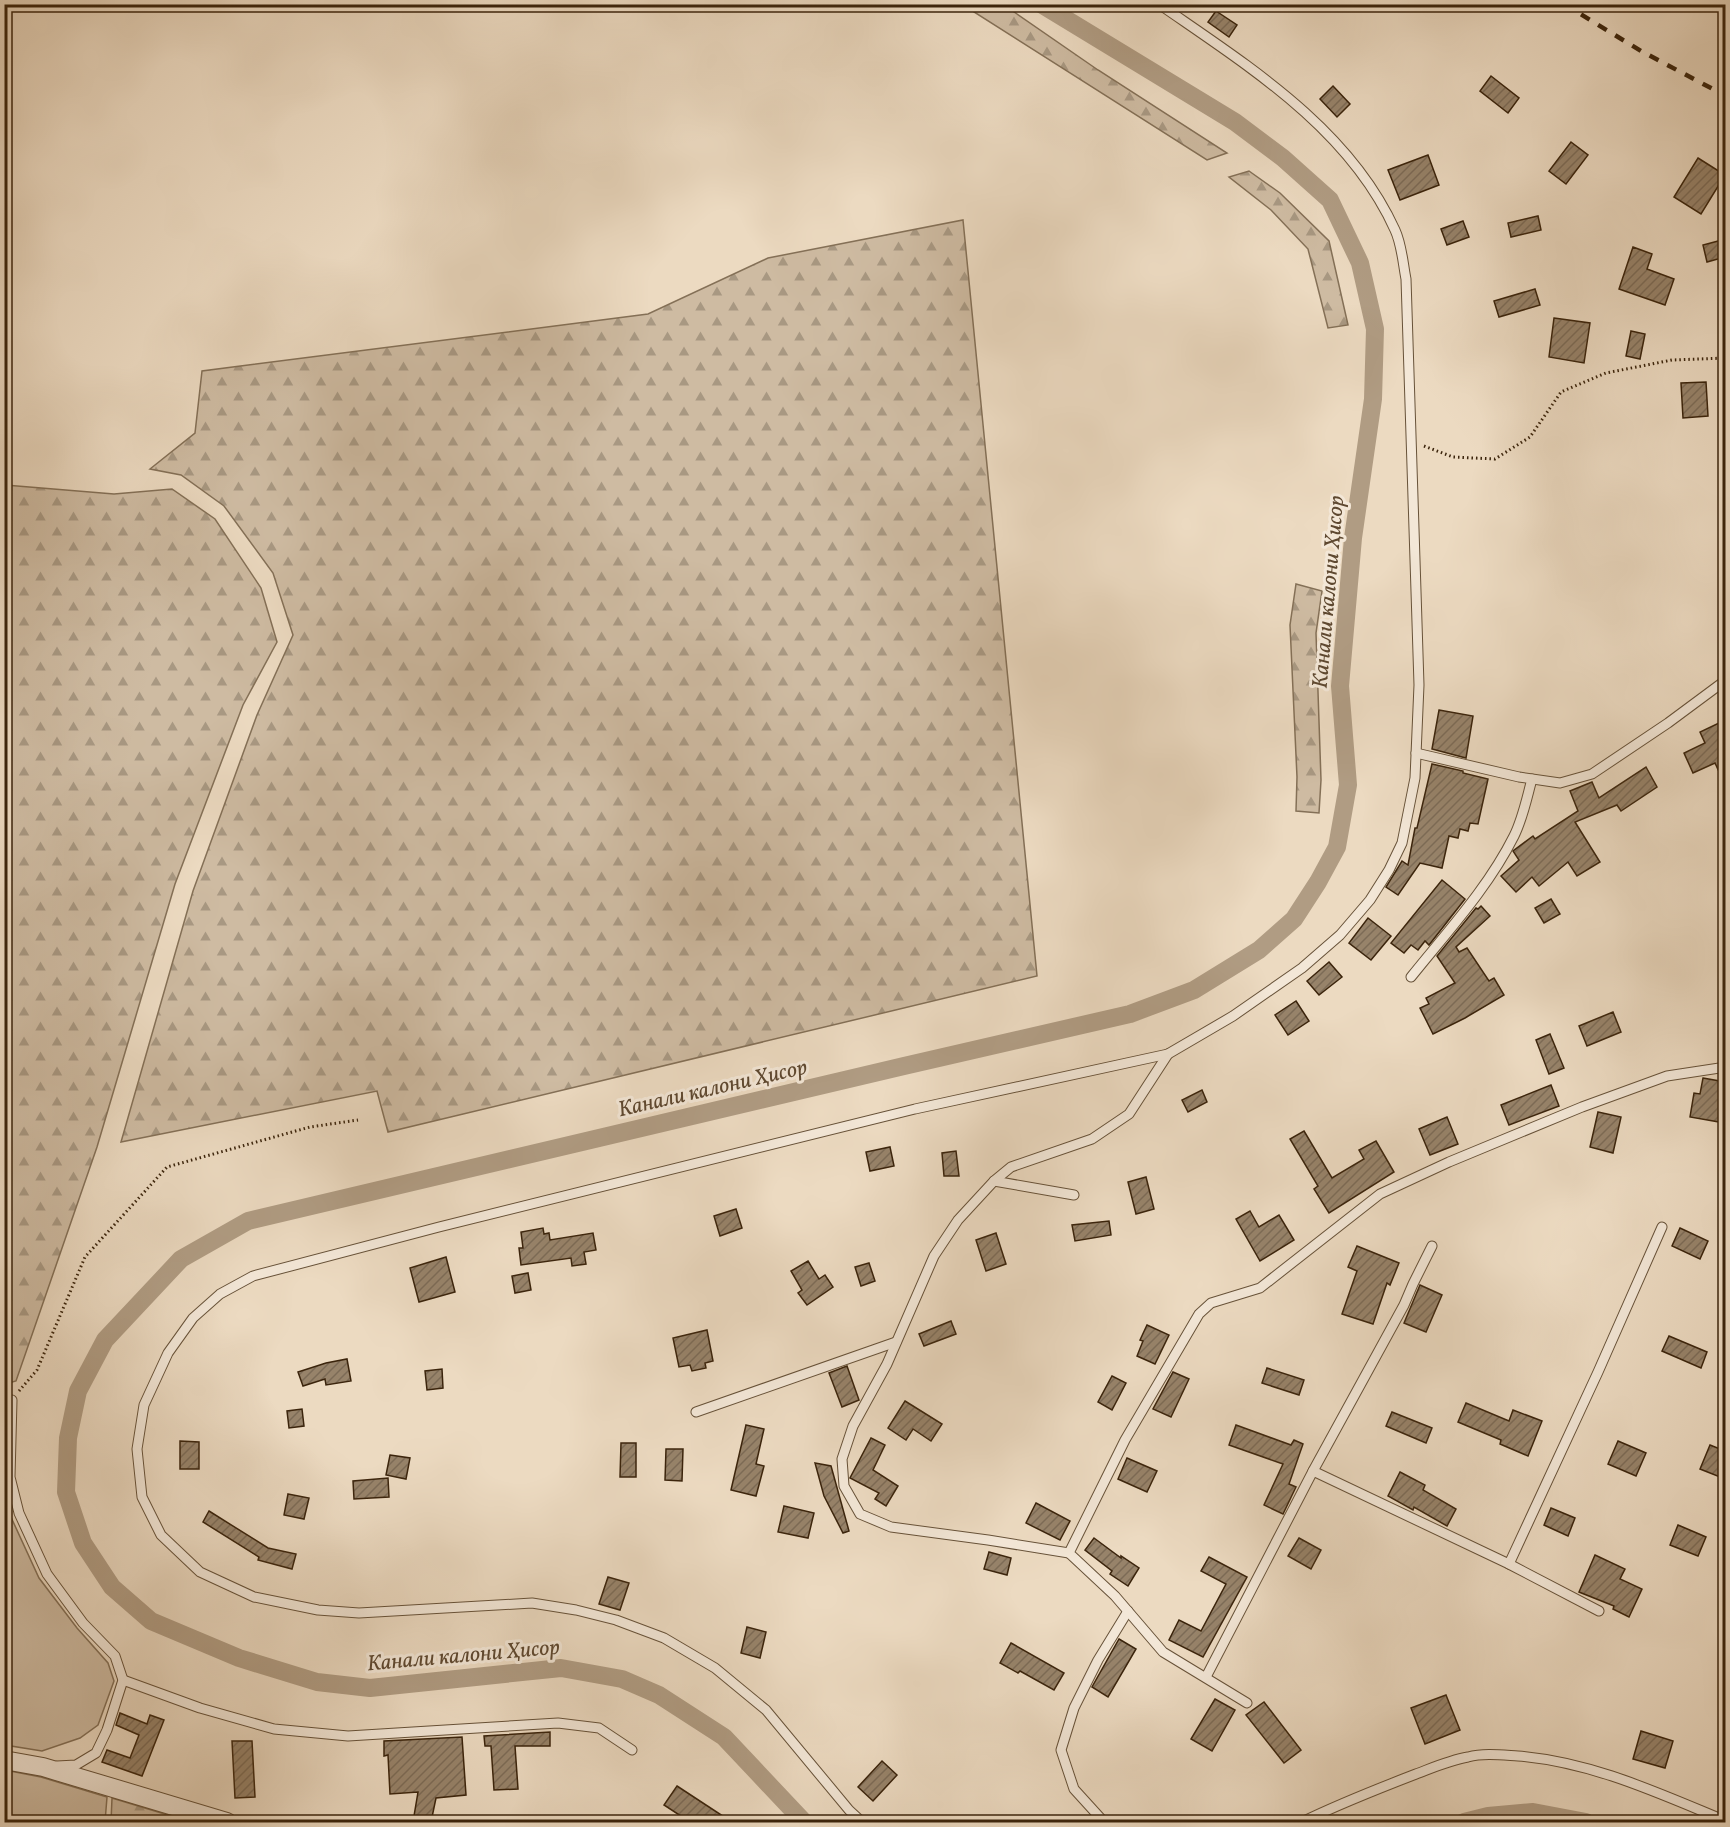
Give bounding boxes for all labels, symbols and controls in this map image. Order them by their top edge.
water label: Канали калони Ҳисор [1306,495,1353,690]
water label: Канали калони Ҳисор [615,1053,810,1126]
water label: Канали калони Ҳисор [366,1633,561,1680]

